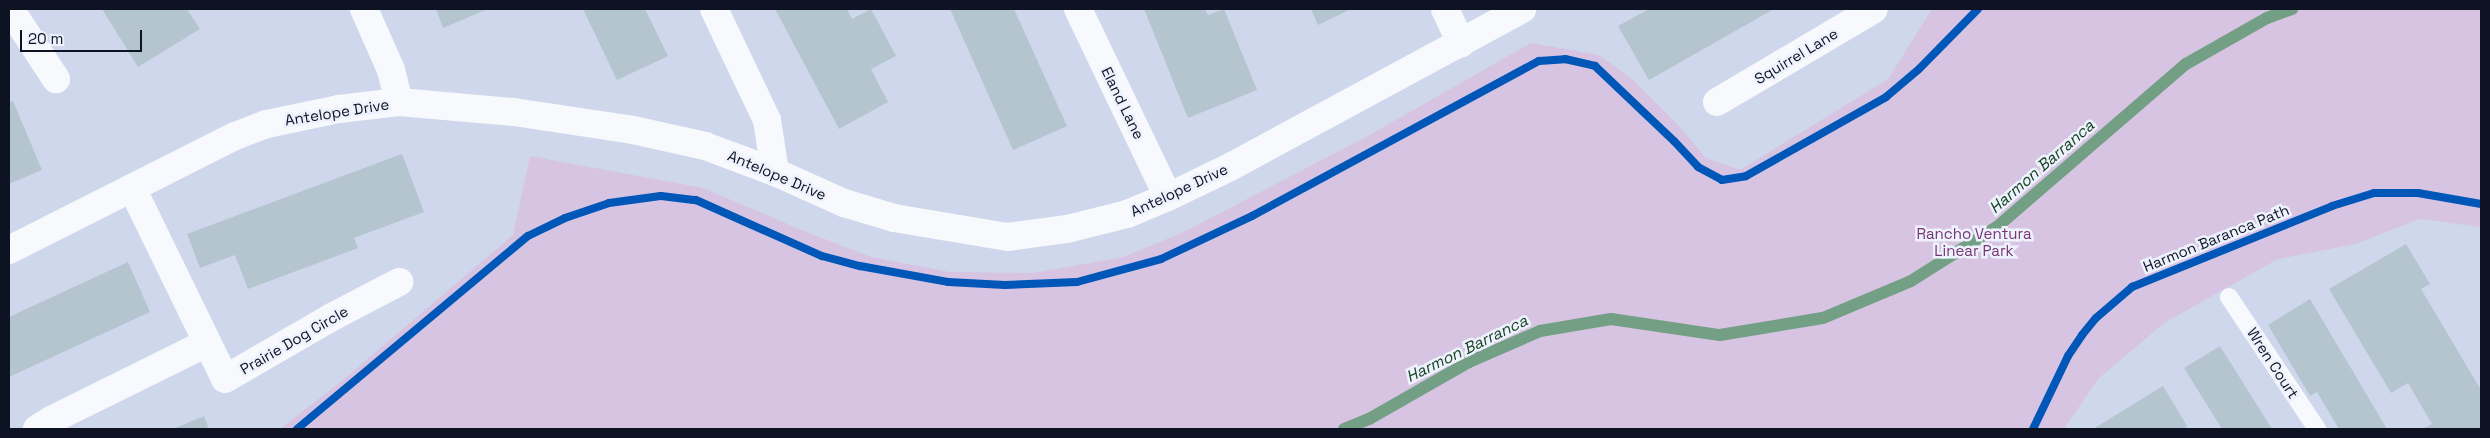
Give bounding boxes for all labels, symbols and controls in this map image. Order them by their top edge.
scale bar [22,20,145,52]
street label: Squirrel Lane [1751,24,1841,88]
text: 20 m [28,29,63,48]
street label: Eland Lane [1098,64,1148,142]
street label: Antelope Drive [284,95,390,129]
water label: Harmon Barranca [1986,116,2098,218]
street label: Antelope Drive [725,146,829,204]
street label: Antelope Drive [1128,160,1230,220]
street label: Harmon Baranca Path [2140,201,2292,275]
park label: Rancho Ventura Linear Park [1916,224,2032,259]
street label: Prairie Dog Circle [237,302,351,378]
water label: Harmon Barranca [1403,311,1531,387]
street label: Wren Court [2243,324,2303,402]

